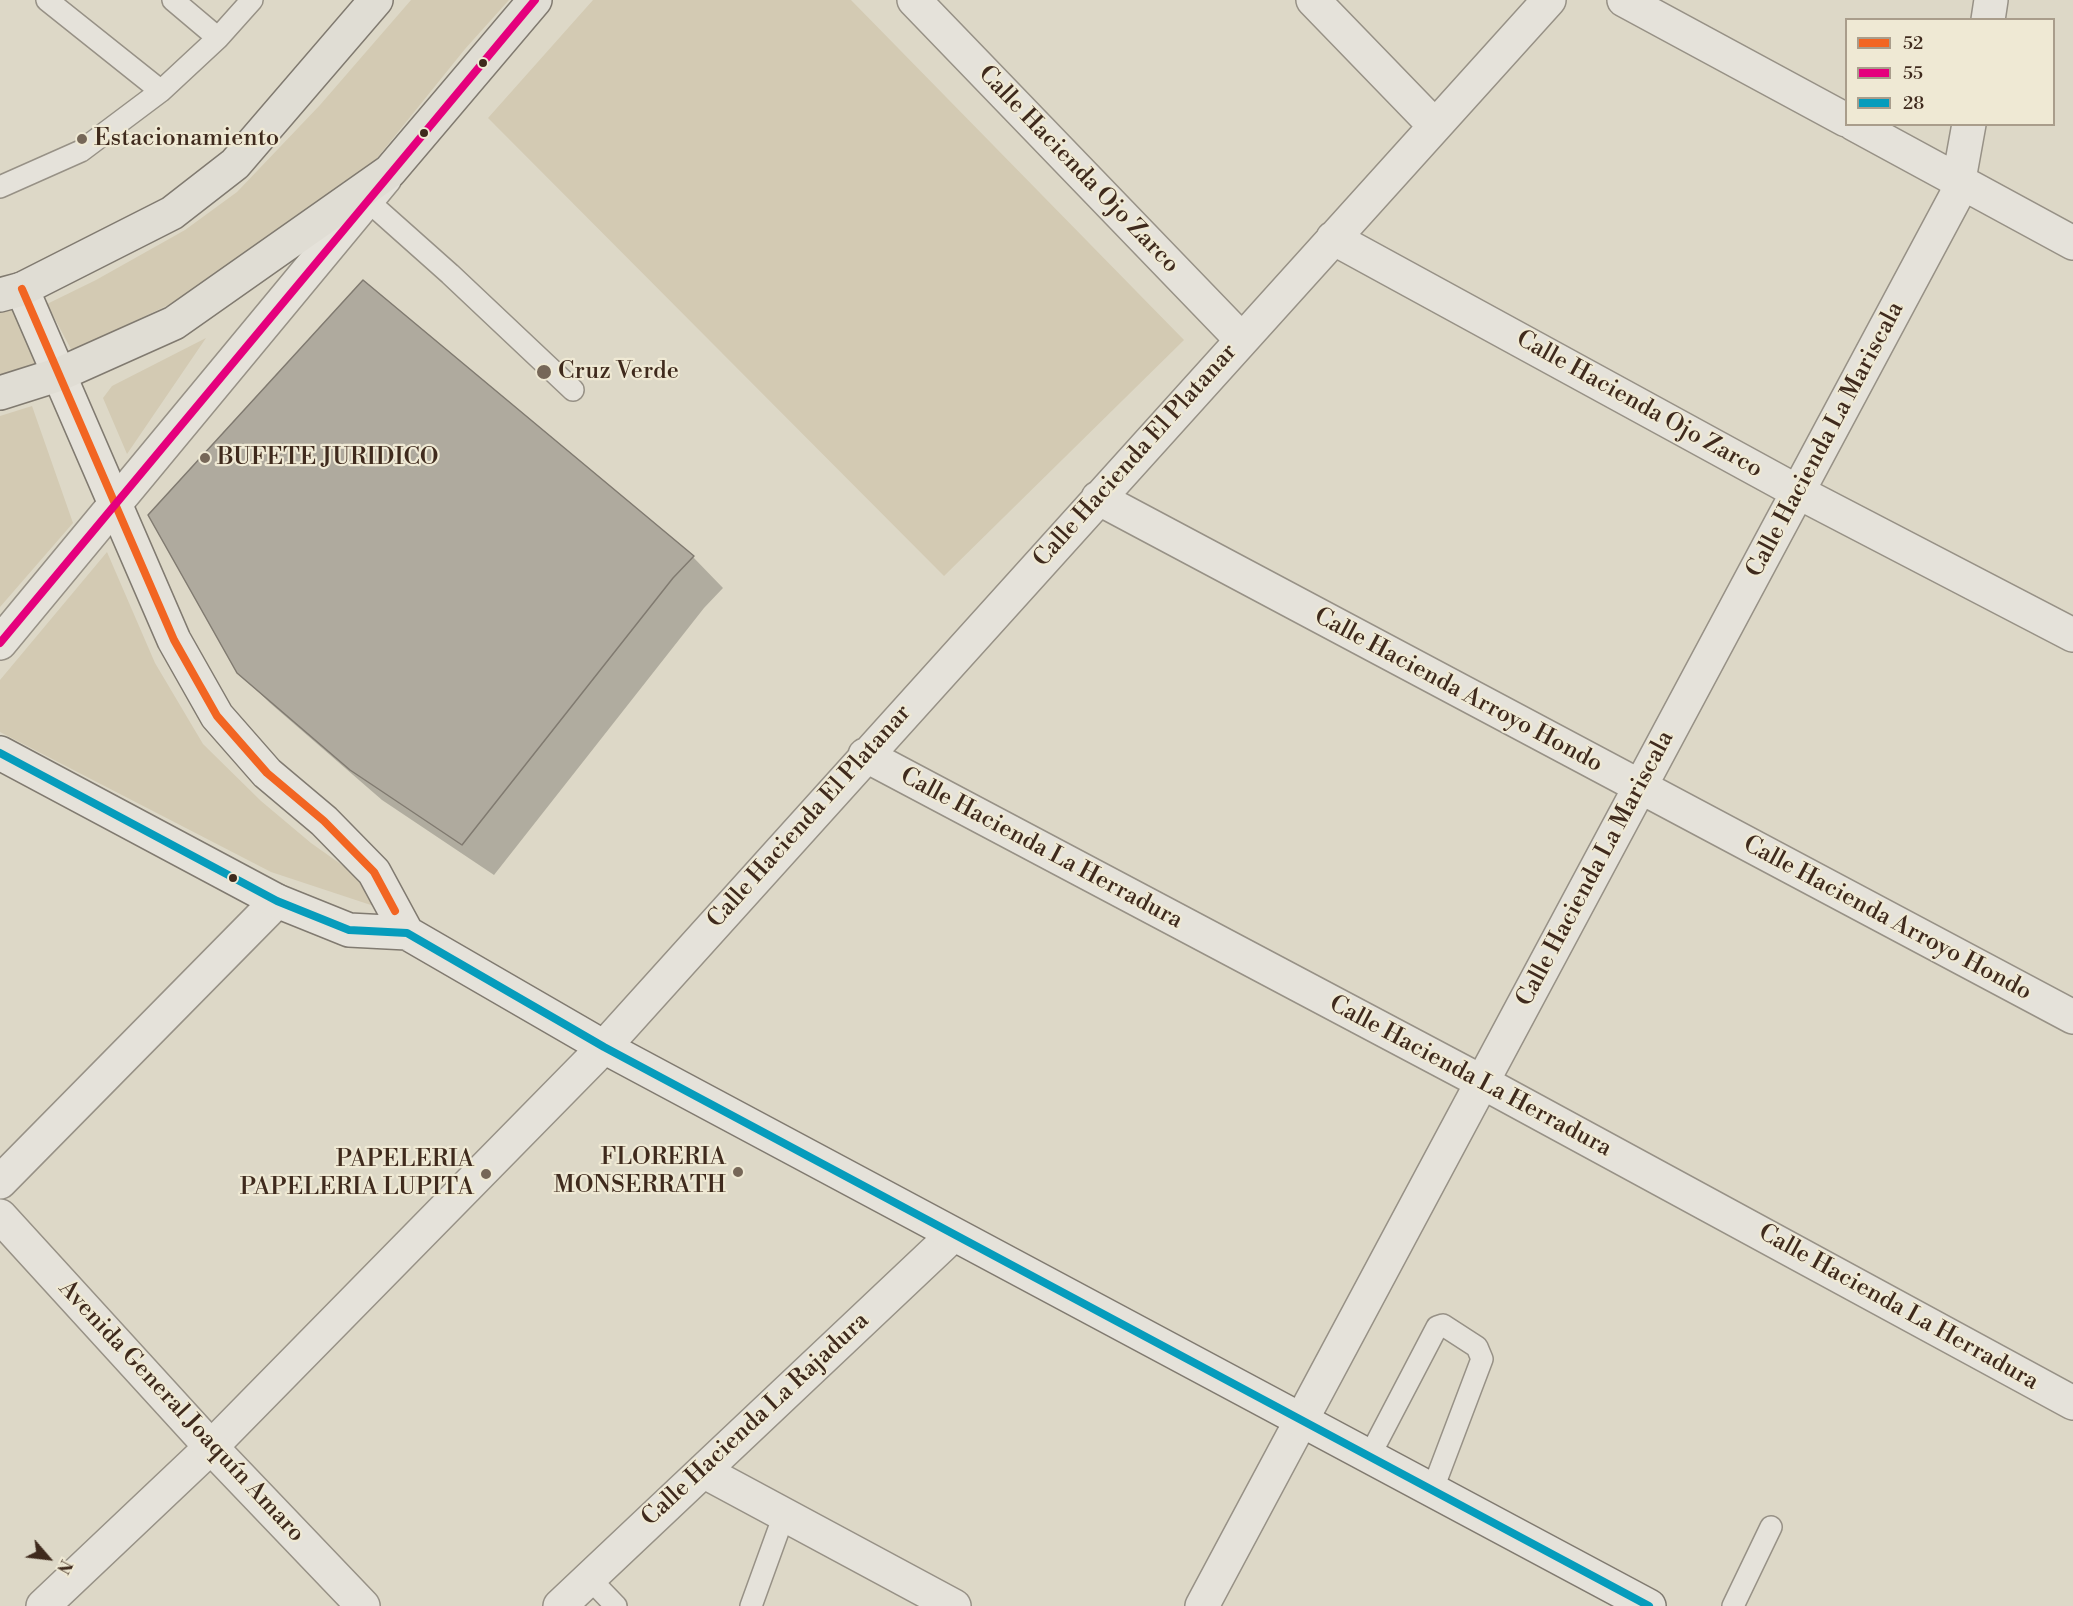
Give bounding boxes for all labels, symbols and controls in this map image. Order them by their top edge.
legend [1845,18,2055,126]
text: 52 [1903,32,1923,55]
unlabelled marker [477,57,489,69]
street label: Calle Hacienda Ojo Zarco [971,60,1185,280]
text: 55 [1903,62,1923,85]
text: 28 [1903,92,1924,115]
place label: Estacionamiento [94,125,279,153]
unlabelled marker [418,127,430,139]
marker: Estacionamiento [75,132,89,146]
street label: Calle Hacienda La Mariscala [1741,297,1911,583]
street label: Calle Hacienda Ojo Zarco [1511,325,1767,485]
street label: Calle Hacienda El Platanar [1028,338,1244,574]
place label: Cruz Verde [558,358,679,386]
marker: Cruz Verde [535,363,553,381]
place label: BUFETE JURIDICO [217,444,439,472]
marker: BUFETE JURIDICO [198,451,212,465]
street label: Calle Hacienda Arroyo Hondo [1309,603,1607,779]
street label: Calle Hacienda El Platanar [702,699,918,935]
street label: Calle Hacienda La Mariscala [1511,726,1681,1012]
street label: Calle Hacienda La Herradura [895,762,1187,936]
street label: Calle Hacienda Arroyo Hondo [1738,831,2036,1007]
unlabelled marker [227,872,239,884]
street label: Calle Hacienda La Herradura [1324,990,1616,1164]
place label: FLORERIA MONSERRATH [553,1144,726,1200]
place label: PAPELERIA PAPELERIA LUPITA [240,1146,474,1202]
marker: FLORERIA MONSERRATH [731,1165,745,1179]
marker: PAPELERIA PAPELERIA LUPITA [479,1167,493,1181]
street label: Calle Hacienda La Herradura [1753,1219,2043,1397]
street label: Avenida General Joaquín Amaro [52,1275,310,1549]
street label: Calle Hacienda La Rajadura [636,1307,876,1533]
north arrow [18,1528,78,1588]
text: N [52,1556,76,1577]

